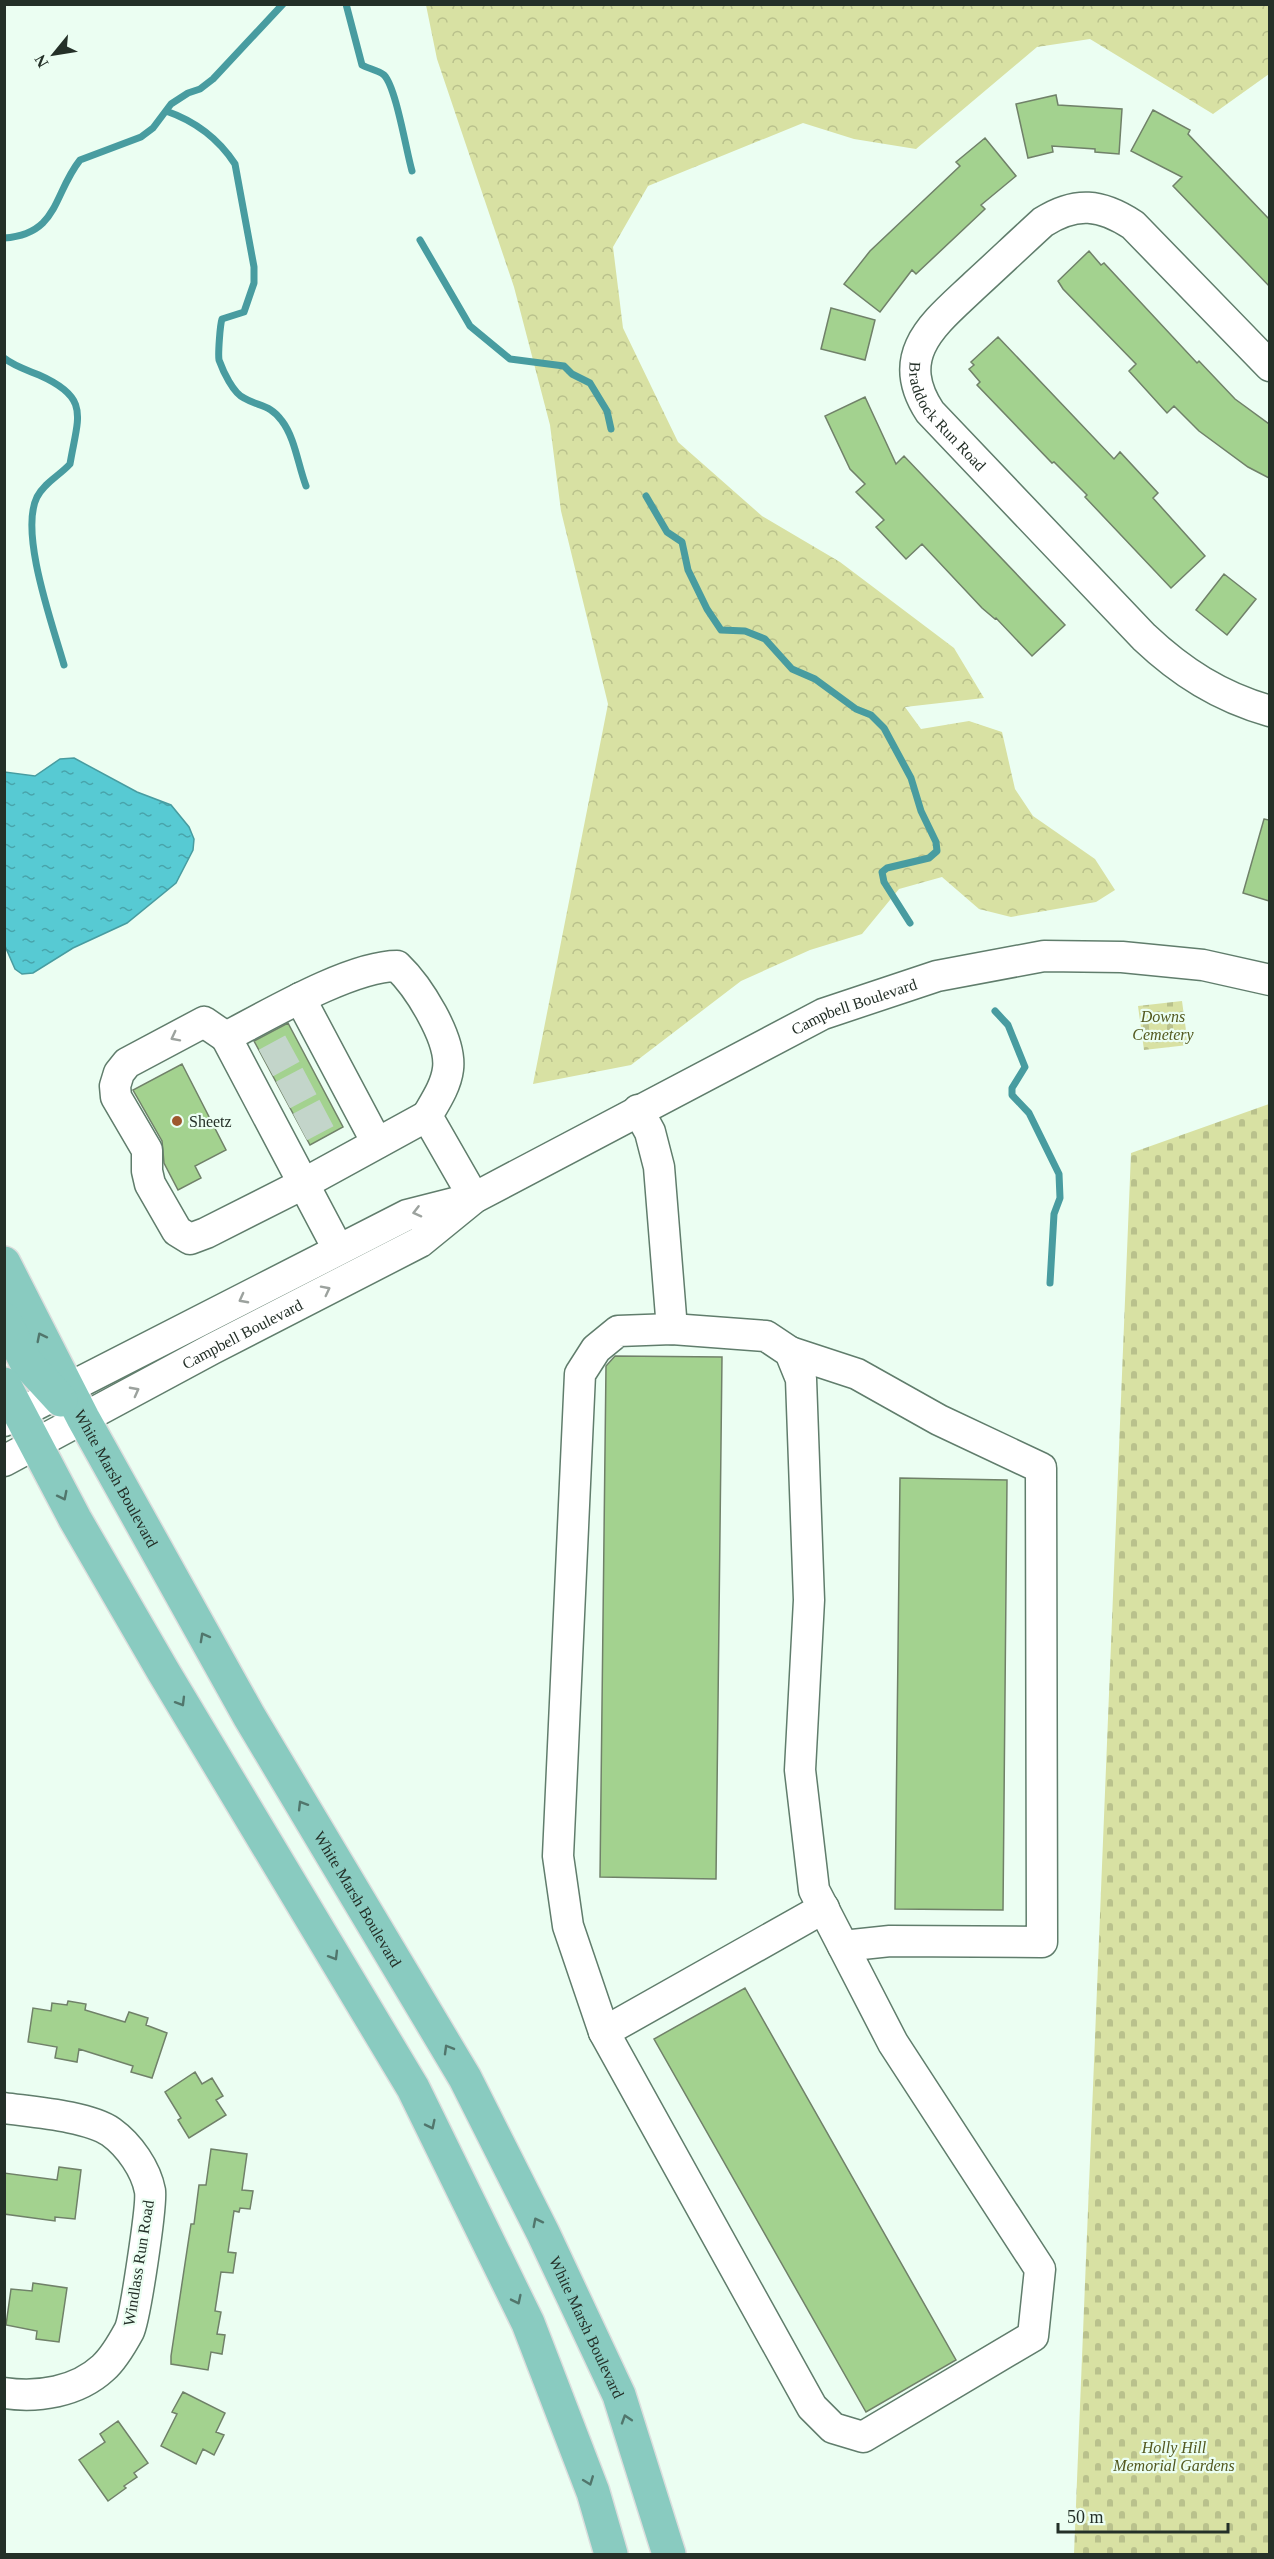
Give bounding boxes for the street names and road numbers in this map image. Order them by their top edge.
street label: Braddock Run Road [906,361,989,474]
street label: Campbell Boulevard [788,975,919,1038]
street label: Campbell Boulevard [179,1296,305,1372]
street label: White Marsh Boulevard [71,1407,161,1550]
street label: White Marsh Boulevard [311,1828,405,1970]
street label: Windlass Run Road [120,2199,157,2327]
street label: White Marsh Boulevard [546,2254,627,2401]

